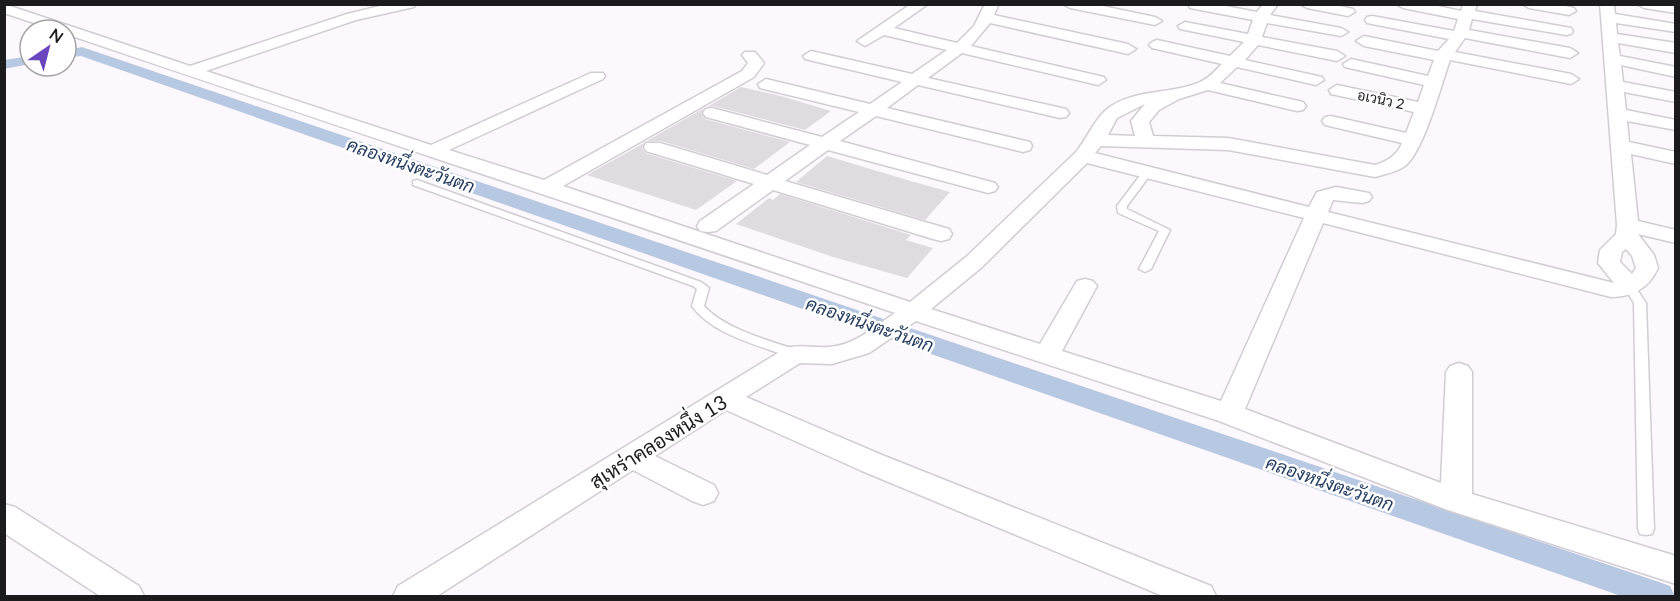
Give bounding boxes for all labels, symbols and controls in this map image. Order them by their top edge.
north arrow [18,18,78,78]
text: N [46,24,67,47]
street label: อเวนิว 2 [1356,86,1406,112]
water label: คลองหนึ่งตะวันตก [344,129,479,197]
water label: คลองหนึ่งตะวันตก [803,288,938,356]
street label: สุเหร่าคลองหนึ่ง 13 [583,386,733,495]
water label: คลองหนึ่งตะวันตก [1263,447,1398,515]

